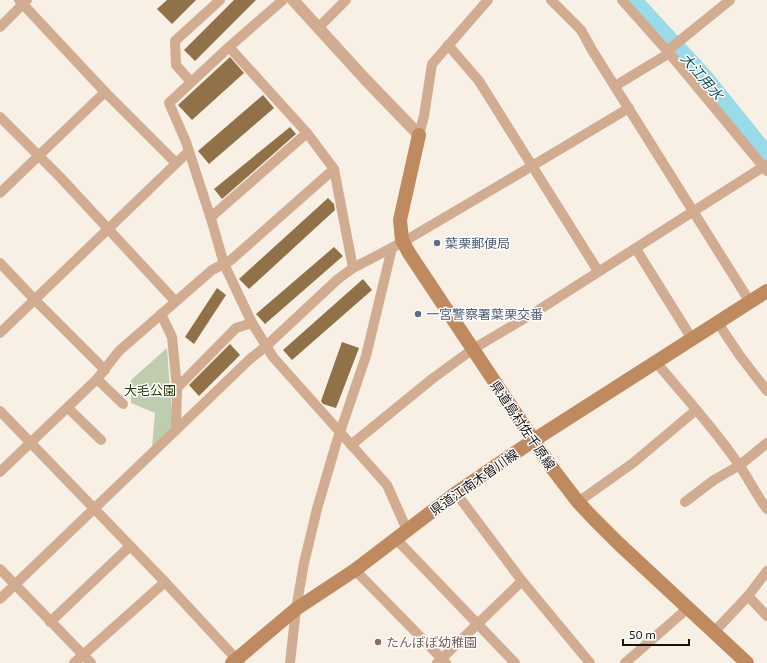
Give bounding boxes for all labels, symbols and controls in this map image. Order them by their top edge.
water label: 大江用水 [677,49,728,104]
place label: 葉栗郵便局 [445,235,510,251]
marker: 葉栗郵便局 [432,238,442,248]
place label: 一宮警察署葉栗交番 [426,306,543,322]
marker: 一宮警察署葉栗交番 [413,309,423,319]
street label: 県道島村佐千原線 [487,377,559,473]
park label: 大毛公園 [124,382,176,398]
street label: 県道江南木曽川線 [427,446,521,518]
scale bar [623,621,689,647]
text: 50 m [629,627,656,641]
place label: たんぽぽ幼稚園 [386,634,477,650]
marker: たんぽぽ幼稚園 [373,637,383,647]

